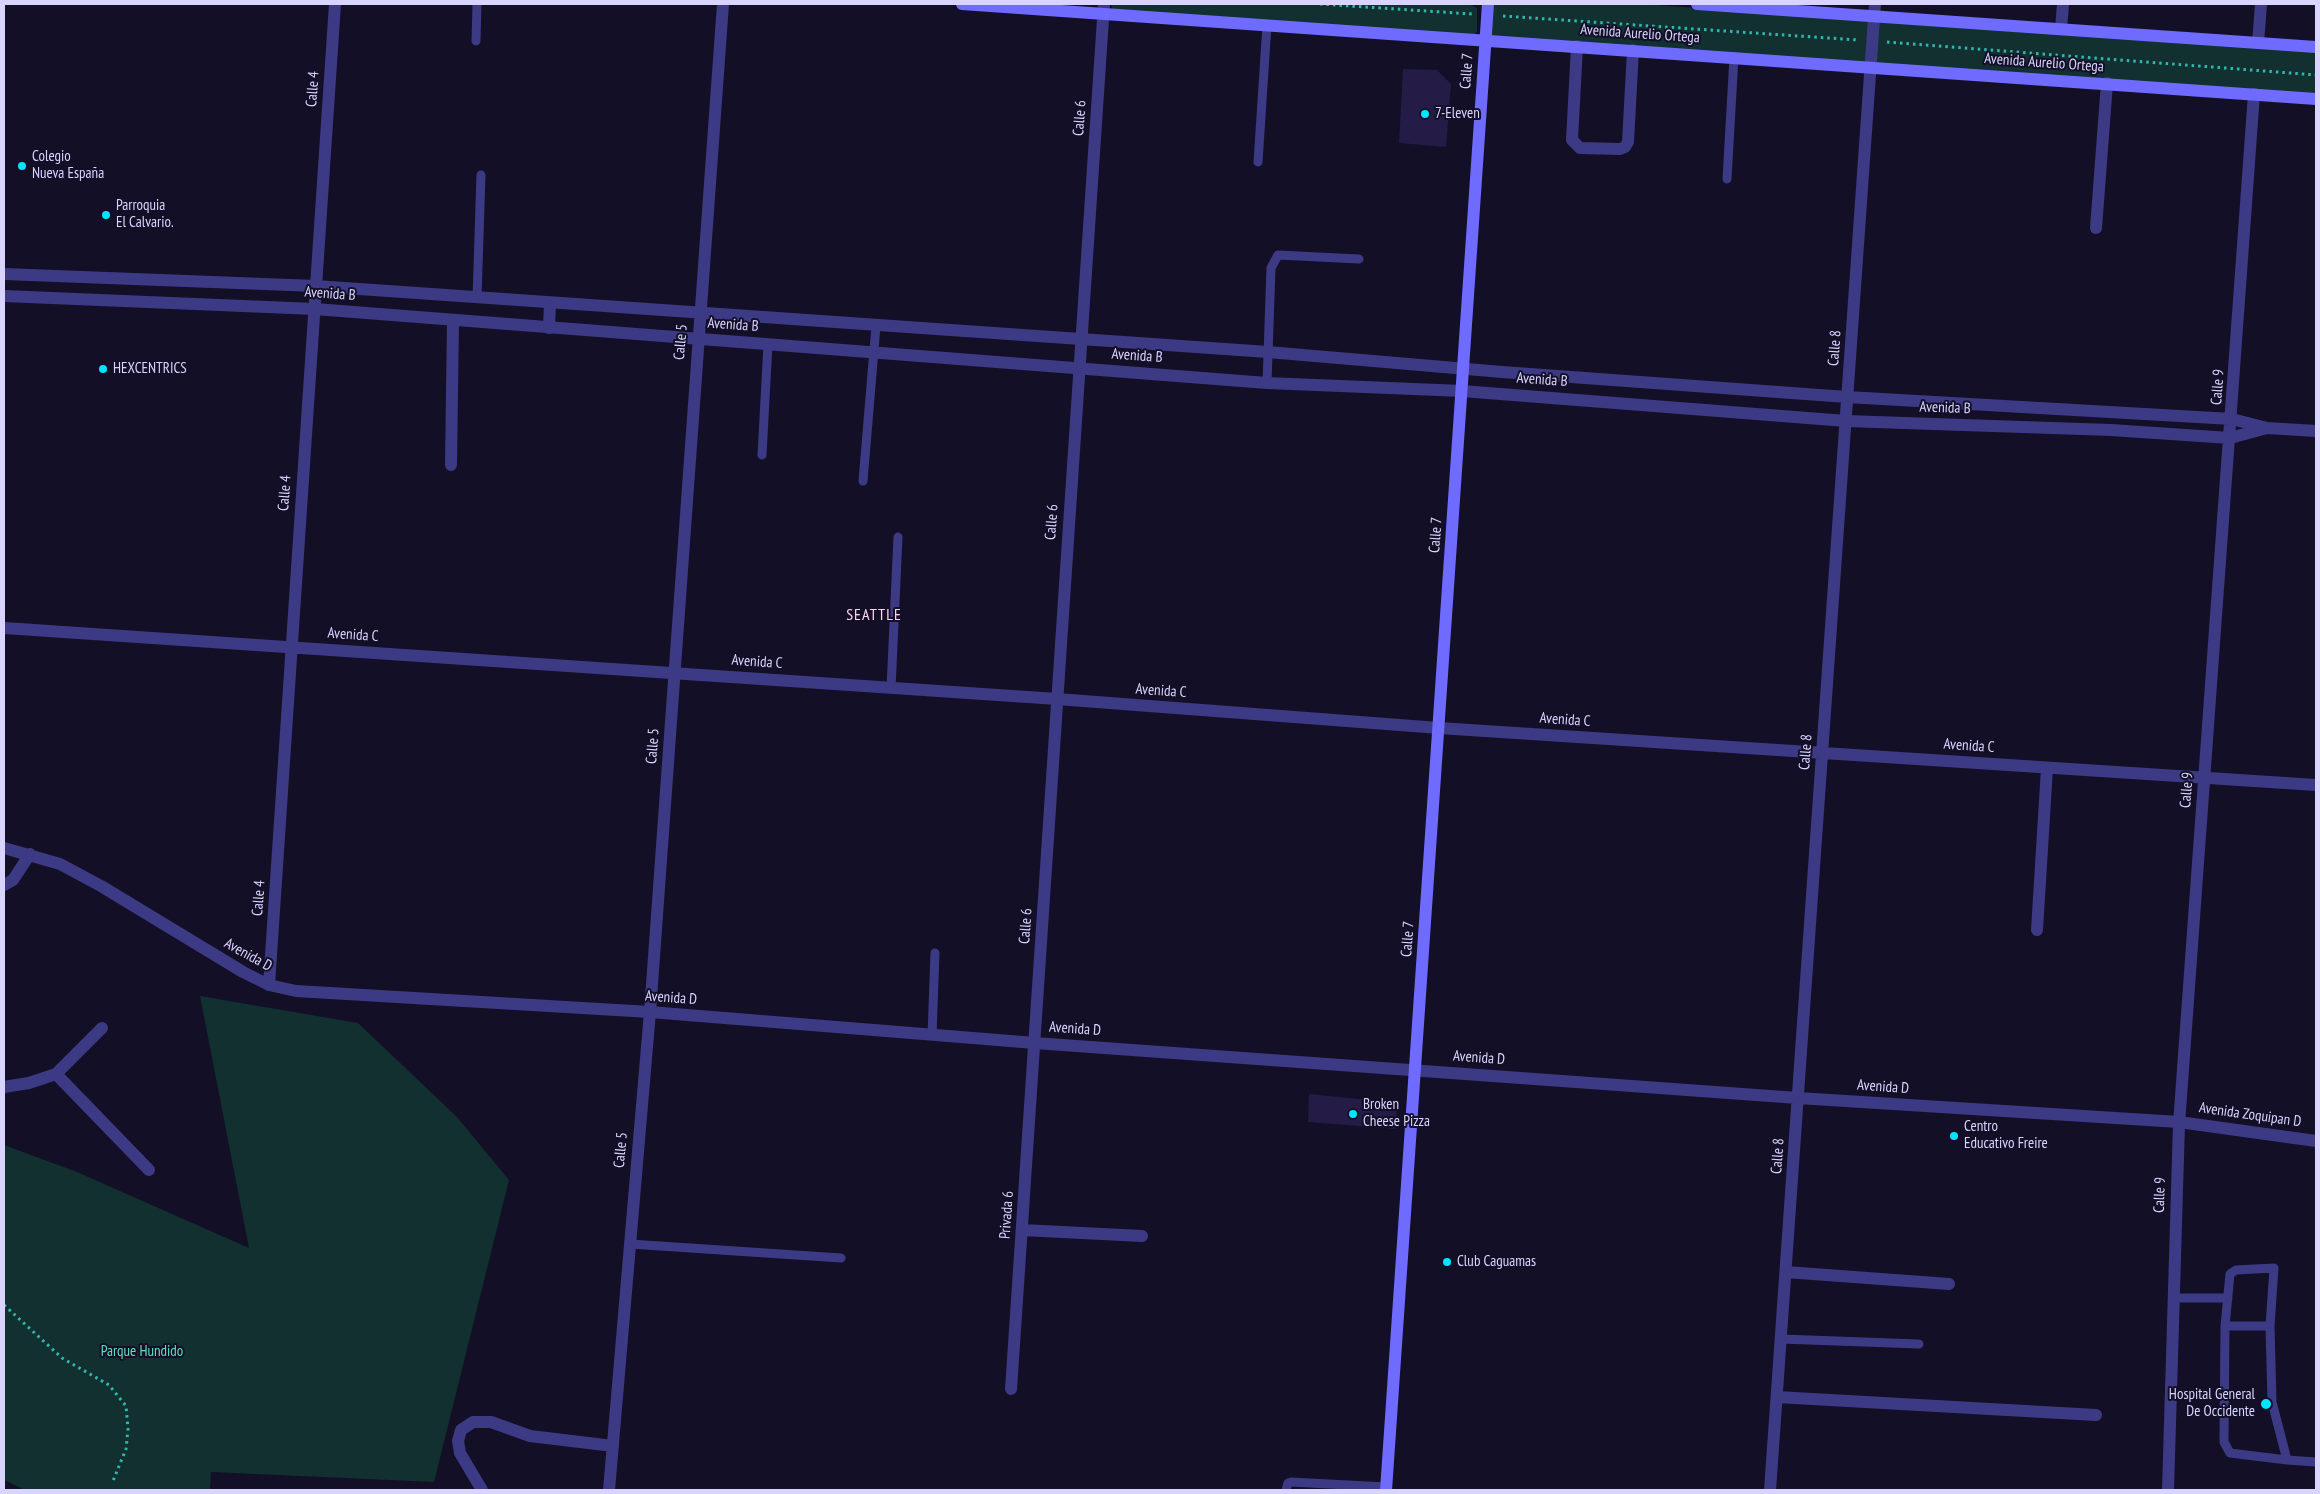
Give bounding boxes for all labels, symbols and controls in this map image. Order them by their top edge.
street label: Avenida Aurelio Ortega [1580,21,1700,47]
street label: Avenida Aurelio Ortega [1984,50,2104,76]
street label: Calle 7 [1457,53,1477,89]
street label: Calle 4 [303,71,323,107]
street label: Calle 6 [1070,100,1090,136]
place label: 7-Eleven [1435,105,1480,123]
marker: 7-Eleven [1419,108,1431,120]
place label: Colegio Nueva España [32,148,104,183]
marker: Colegio Nueva España [16,160,28,172]
place label: Parroquia El Calvario. [116,197,174,232]
marker: Parroquia El Calvario. [100,209,112,221]
street label: Avenida B [304,283,356,305]
street label: Avenida B [707,314,759,336]
street label: Calle 5 [670,323,692,361]
street label: Calle 8 [1825,330,1845,366]
street label: Avenida B [1111,345,1163,367]
place label: HEXCENTRICS [113,360,187,378]
marker: HEXCENTRICS [97,363,109,375]
street label: Avenida B [1516,369,1568,391]
street label: Calle 9 [2208,369,2228,405]
street label: Avenida B [1919,398,1971,418]
street label: Calle 4 [275,475,295,511]
street label: Calle 6 [1042,504,1062,540]
street label: Calle 7 [1426,517,1446,553]
district label: SEATTLE [845,605,903,625]
street label: Avenida C [327,624,379,646]
street label: Avenida C [731,651,783,673]
street label: Avenida C [1135,680,1187,702]
street label: Avenida C [1539,709,1591,731]
street label: Calle 5 [643,728,663,764]
street label: Calle 8 [1796,734,1816,770]
street label: Avenida C [1943,735,1995,757]
street label: Calle 9 [2177,772,2197,808]
street label: Calle 4 [249,880,269,916]
street label: Calle 6 [1016,908,1036,944]
street label: Calle 7 [1398,921,1418,957]
street label: Avenida D [221,935,275,975]
street label: Avenida D [644,987,698,1009]
street label: Avenida D [1048,1018,1102,1040]
street label: Avenida D [1452,1047,1506,1069]
street label: Avenida D [1856,1076,1910,1098]
place label: Broken Cheese Pizza [1363,1096,1430,1131]
street label: Avenida Zoquipan D [2198,1099,2302,1131]
marker: Broken Cheese Pizza [1347,1108,1359,1120]
place label: Centro Educativo Freire [1964,1118,2048,1153]
marker: Centro Educativo Freire [1948,1130,1960,1142]
street label: Calle 5 [610,1131,632,1169]
street label: Calle 8 [1768,1138,1788,1174]
street label: Calle 9 [2150,1177,2170,1213]
street label: Privada 6 [996,1190,1018,1240]
place label: Club Caguamas [1457,1253,1536,1271]
marker: Club Caguamas [1441,1256,1453,1268]
park label: Parque Hundido [101,1343,183,1361]
place label: Hospital General De Occidente [2169,1386,2255,1421]
marker: Hospital General De Occidente [2259,1397,2273,1411]

